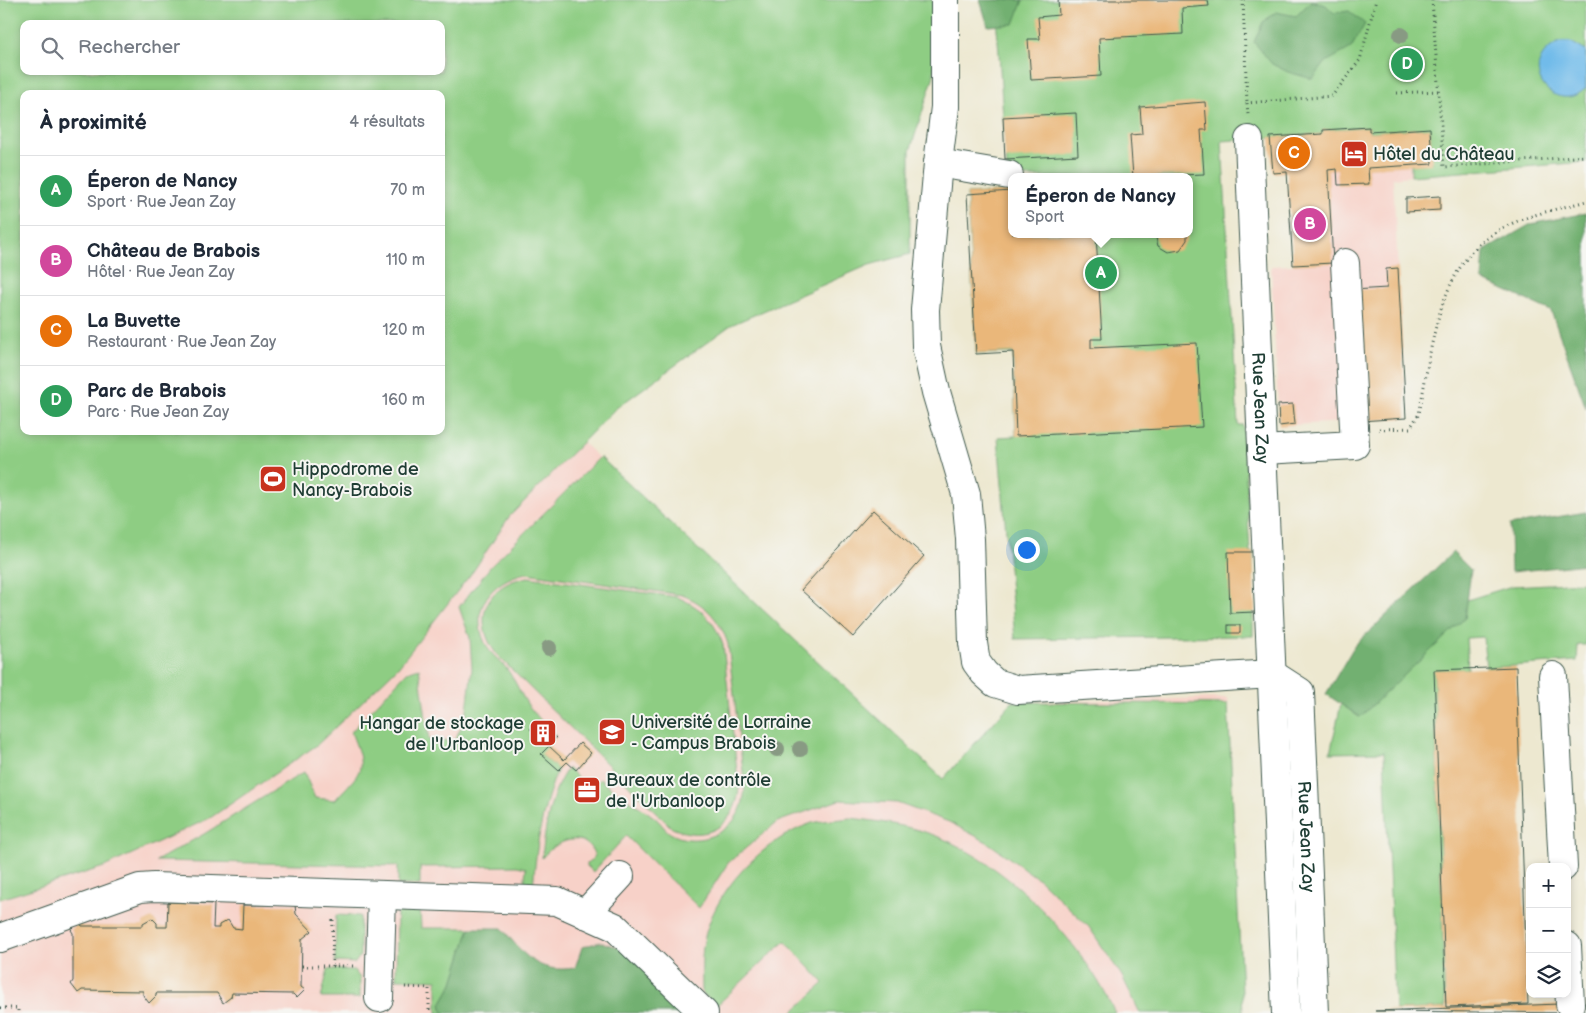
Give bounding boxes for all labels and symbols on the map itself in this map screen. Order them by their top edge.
pin: D [1391,45,1423,83]
pin: C [1278,134,1310,172]
hotel icon: Hôtel du Château [1339,139,1369,169]
place label: Hôtel du Château [1373,144,1515,165]
pin: B [1294,205,1326,243]
pin: A [1085,254,1117,292]
street label: Rue Jean Zay [1247,351,1273,465]
place label: Hippodrome de Nancy-Brabois [292,459,419,501]
sports icon: Hippodrome de Nancy-Brabois [258,464,288,494]
your location [1014,537,1040,563]
place label: Université de Lorraine - Campus Brabois [631,712,811,754]
place label: Hangar de stockage de l'Urbanloop [359,713,524,755]
school or university icon: Université de Lorraine - Campus Brabois [597,717,627,747]
building icon: Hangar de stockage de l'Urbanloop [528,718,558,748]
place label: Bureaux de contrôle de l'Urbanloop [606,770,771,812]
office icon: Bureaux de contrôle de l'Urbanloop [572,775,602,805]
street label: Rue Jean Zay [1293,780,1319,894]

